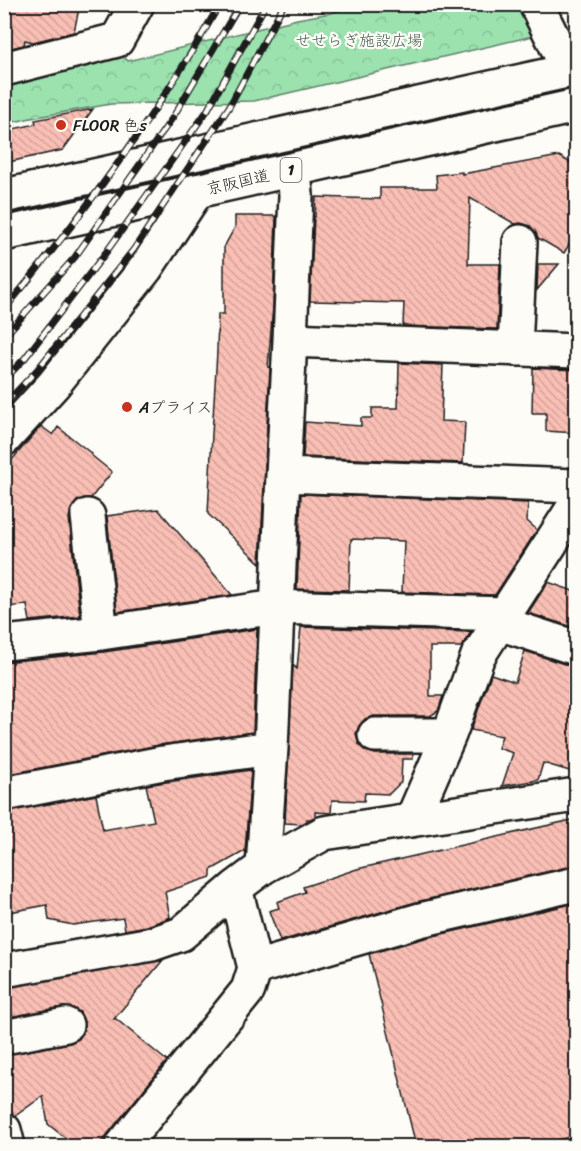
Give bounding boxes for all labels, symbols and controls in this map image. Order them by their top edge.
park label: せせらぎ施設広場 [295,26,423,55]
place label: FLOOR 色s [73,111,148,140]
marker: FLOOR 色s [54,118,68,132]
road number: 1 [280,158,302,182]
street label: 京阪国道 [204,161,272,203]
place label: Aプライス [138,393,212,422]
marker: Aプライス [120,400,134,414]

